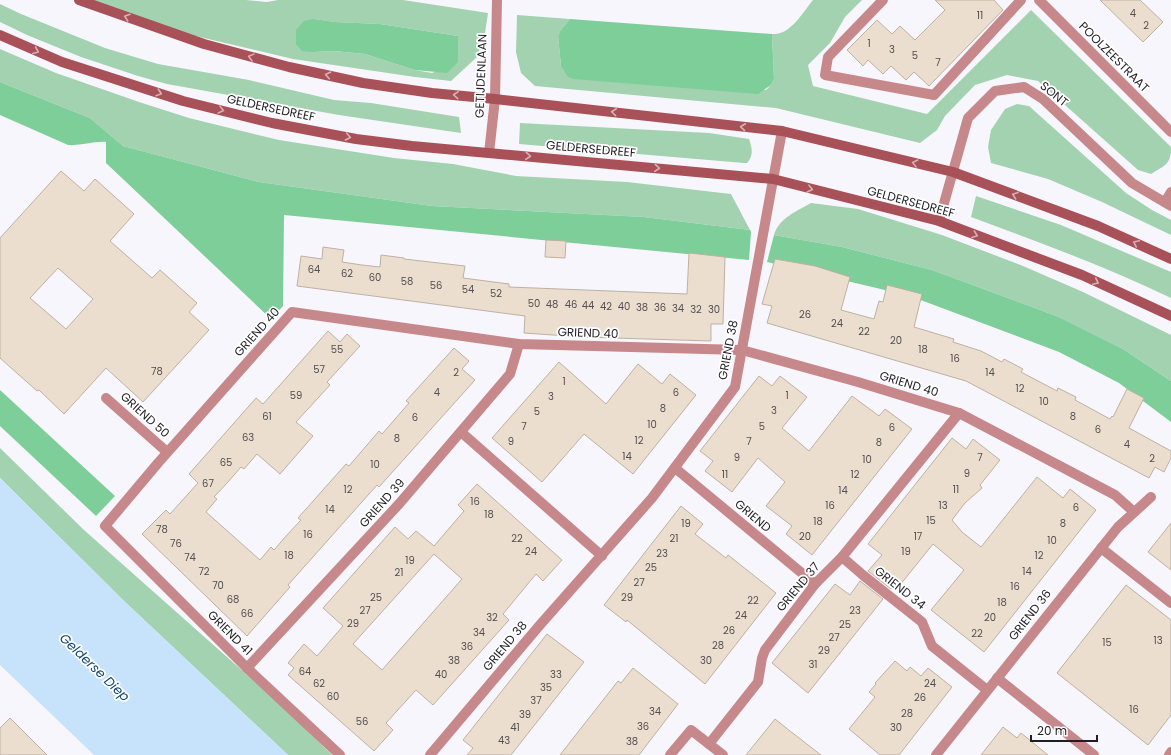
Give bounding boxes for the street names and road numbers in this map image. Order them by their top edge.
street label: POOLZEESTRAAT [1075,18,1154,96]
street label: GETIJDENLAAN [471,34,490,118]
street label: SONT [1037,77,1072,110]
street label: GELDERSEDREEF [225,90,317,125]
street label: GELDERSEDREEF [545,136,637,161]
street label: GELDERSEDREEF [865,182,957,221]
street label: GRIEND 40 [230,303,283,360]
street label: GRIEND 38 [713,319,742,381]
street label: GRIEND 40 [557,323,619,342]
street label: GRIEND 40 [878,366,941,401]
street label: GRIEND 50 [117,388,174,441]
street label: GRIEND 39 [355,474,408,531]
street label: GRIEND [732,495,775,536]
street label: GRIEND 37 [772,558,824,615]
street label: GRIEND 34 [871,562,930,613]
street label: GRIEND 36 [1004,586,1055,644]
street label: GRIEND 41 [204,606,257,659]
street label: GRIEND 38 [479,617,531,674]

